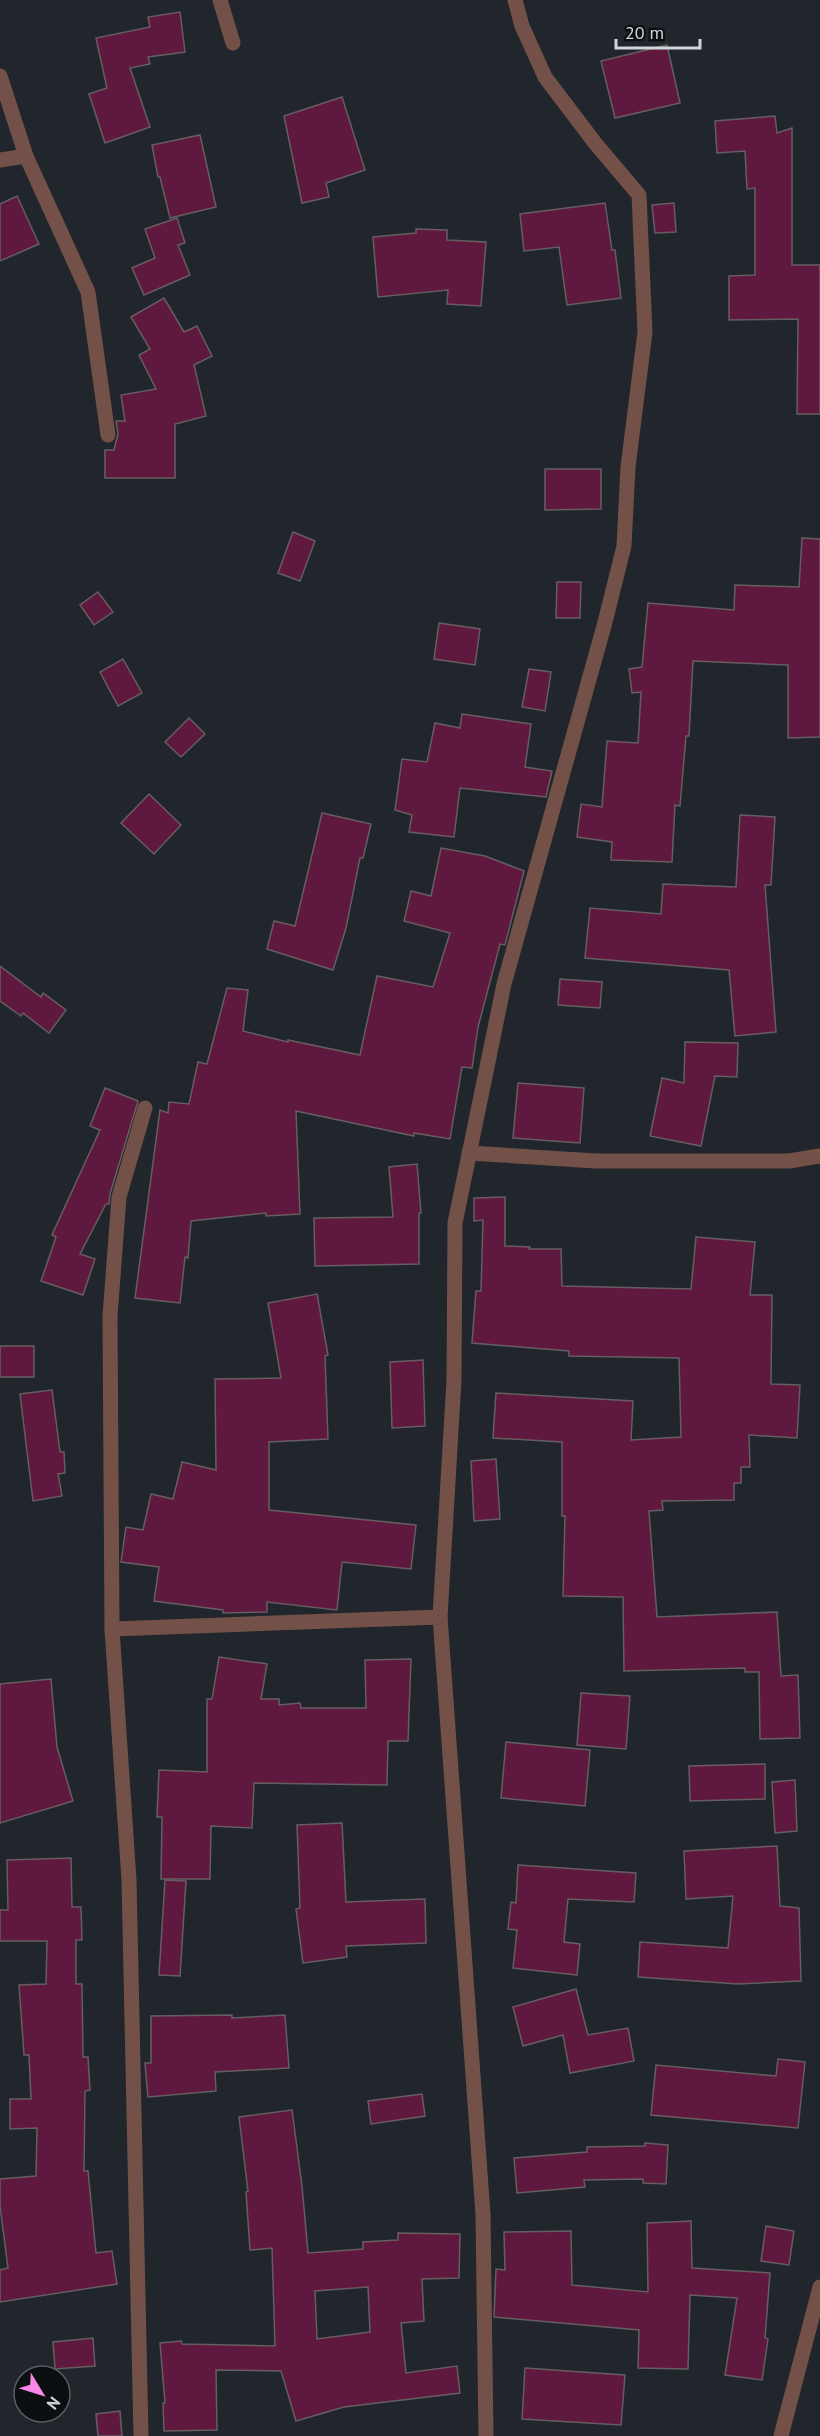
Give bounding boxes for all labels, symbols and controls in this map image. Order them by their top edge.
scale bar [616,12,700,50]
text: 20 m [625,21,664,44]
north arrow [12,2364,72,2424]
text: N [43,2393,65,2414]

